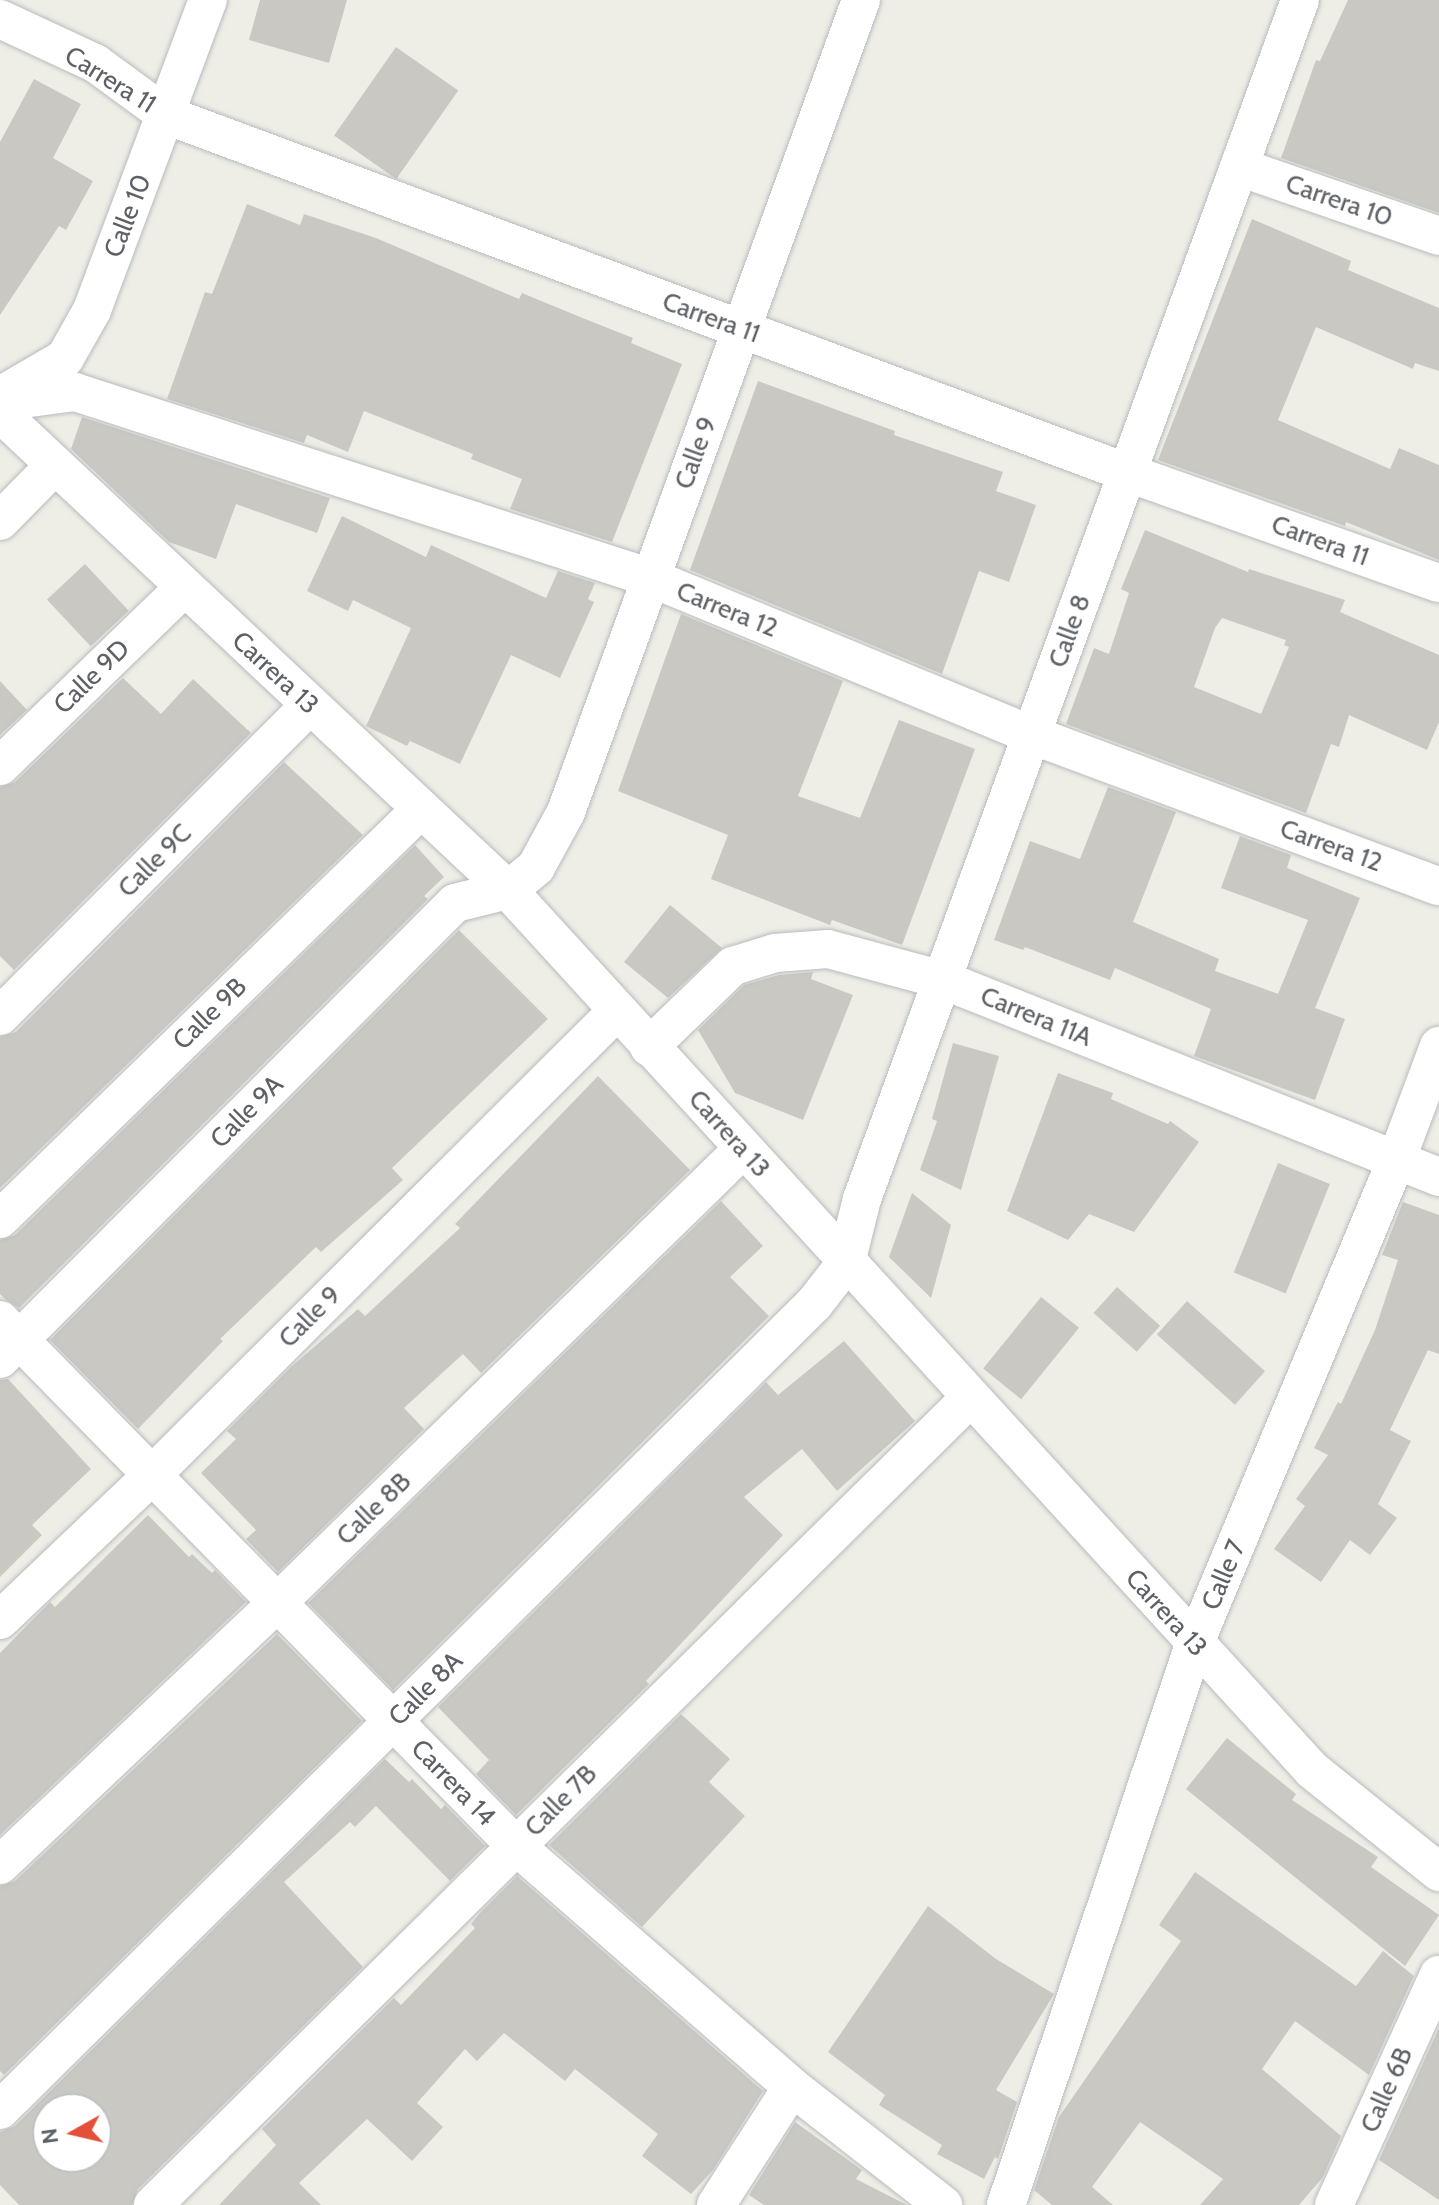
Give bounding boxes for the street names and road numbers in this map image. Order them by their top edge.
street label: Carrera 11 [59,40,161,120]
street label: Carrera 10 [1281,168,1397,234]
street label: Calle 10 [98,170,158,262]
street label: Carrera 11 [658,286,764,350]
street label: Calle 9 [669,413,723,493]
street label: Carrera 11 [1267,509,1373,573]
street label: Carrera 12 [672,576,782,644]
street label: Calle 8 [1042,590,1098,672]
street label: Carrera 13 [225,625,325,721]
street label: Calle 9D [48,633,136,721]
street label: Carrera 12 [1276,813,1386,879]
street label: Calle 9C [112,818,198,904]
street label: Calle 9B [167,971,253,1057]
street label: Carrera 11A [976,981,1096,1053]
street label: Calle 9A [204,1069,290,1155]
street label: Carrera 13 [682,1084,776,1184]
street label: Calle 9 [273,1280,347,1354]
street label: Calle 8B [330,1466,418,1552]
street label: Calle 7 [1195,1535,1253,1615]
street label: Carrera 13 [1119,1563,1213,1663]
street label: Calle 8A [383,1646,469,1732]
street label: Carrera 14 [404,1733,502,1833]
street label: Calle 7B [519,1759,603,1843]
street label: Calle 6B [1354,2043,1420,2137]

